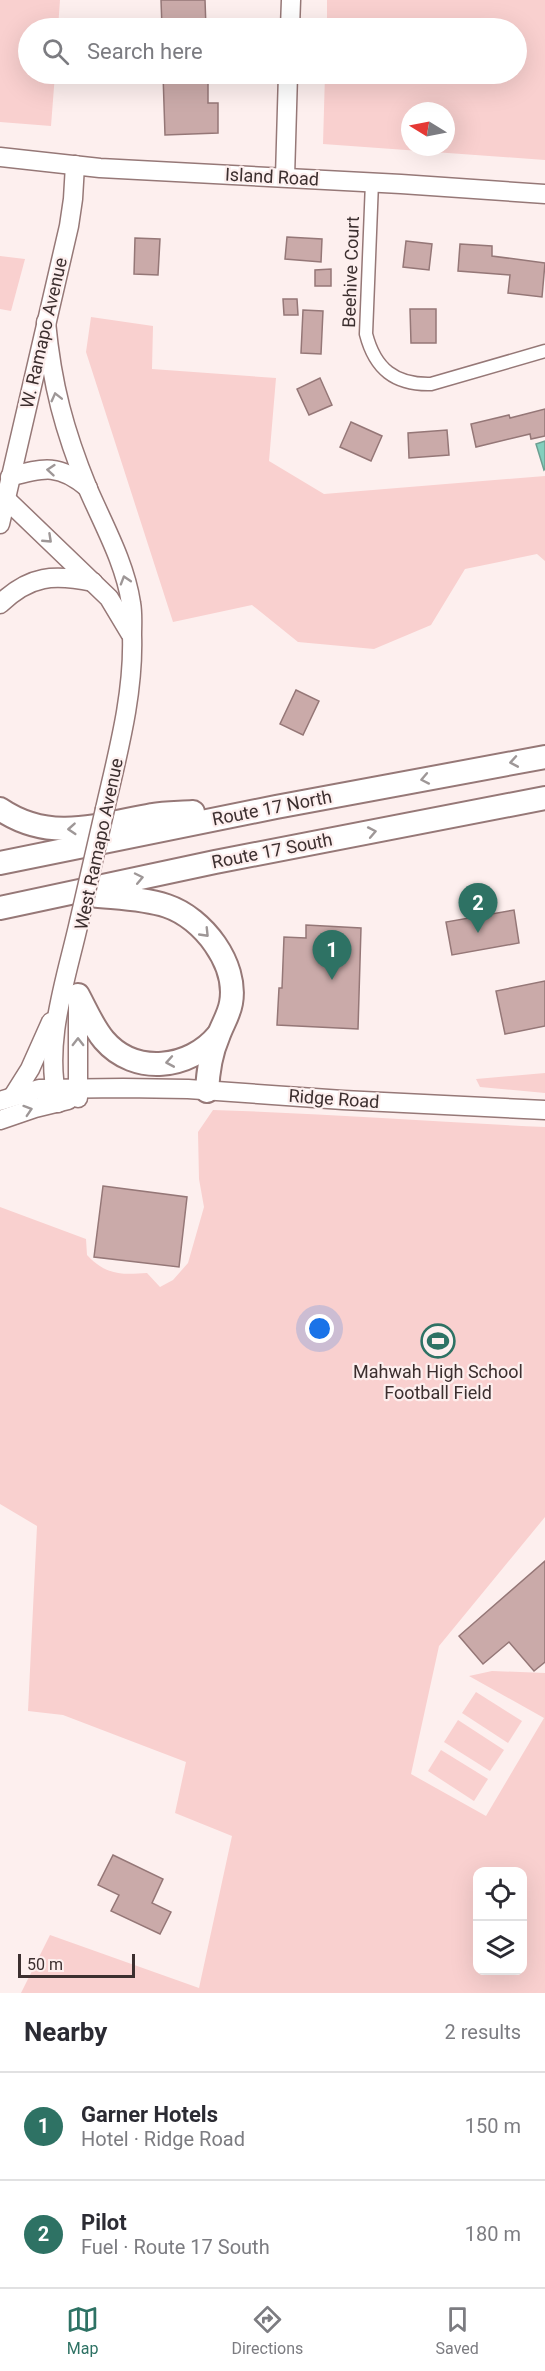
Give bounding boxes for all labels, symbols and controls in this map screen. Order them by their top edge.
search box [18,18,527,84]
icon: search [39,35,72,68]
text: Search here [87,39,203,64]
north arrow [401,102,455,156]
street label: Island Road [224,164,320,189]
street label: Beehive Court [338,216,363,328]
street label: W. Ramapo Avenue [16,255,71,410]
one-way arrow [51,392,64,402]
one-way arrow [47,464,56,477]
one-way arrow [41,532,52,543]
one-way arrow [120,575,132,586]
one-way arrow [509,755,519,768]
street label: West Ramapo Avenue [70,756,127,932]
one-way arrow [420,772,430,785]
street label: Route 17 North [210,786,333,829]
one-way arrow [67,822,76,835]
one-way arrow [366,826,376,839]
street label: Route 17 South [210,829,334,873]
one-way arrow [134,872,144,885]
pin: 2 [458,884,498,933]
one-way arrow [197,926,208,937]
pin: 1 [312,930,352,980]
one-way arrow [72,1037,84,1046]
one-way arrow [165,1056,175,1068]
street label: Ridge Road [288,1085,380,1112]
one-way arrow [22,1105,33,1117]
your location [305,1314,334,1343]
sports icon: Mahwah High School Football Field [420,1323,456,1359]
place label: Mahwah High School Football Field [353,1361,523,1403]
map controls [473,1867,527,1975]
button: locate [473,1867,527,1921]
button: layers [473,1921,527,1975]
scale bar [18,1951,135,1978]
text: 50 m [27,1955,63,1974]
text: Nearby [24,2017,107,2047]
text: 2 results [445,2020,521,2044]
text: Garner Hotels [81,2102,218,2127]
text: 1 [38,2114,49,2138]
text: 150 m [465,2114,521,2138]
text: Hotel · Ridge Road [81,2127,245,2151]
text: Pilot [81,2210,127,2235]
text: 2 [38,2222,49,2246]
text: 180 m [465,2222,521,2246]
text: Fuel · Route 17 South [81,2235,270,2259]
tab: Map [66,2303,99,2358]
tab: Directions [231,2303,303,2358]
tab: Saved [436,2303,479,2358]

